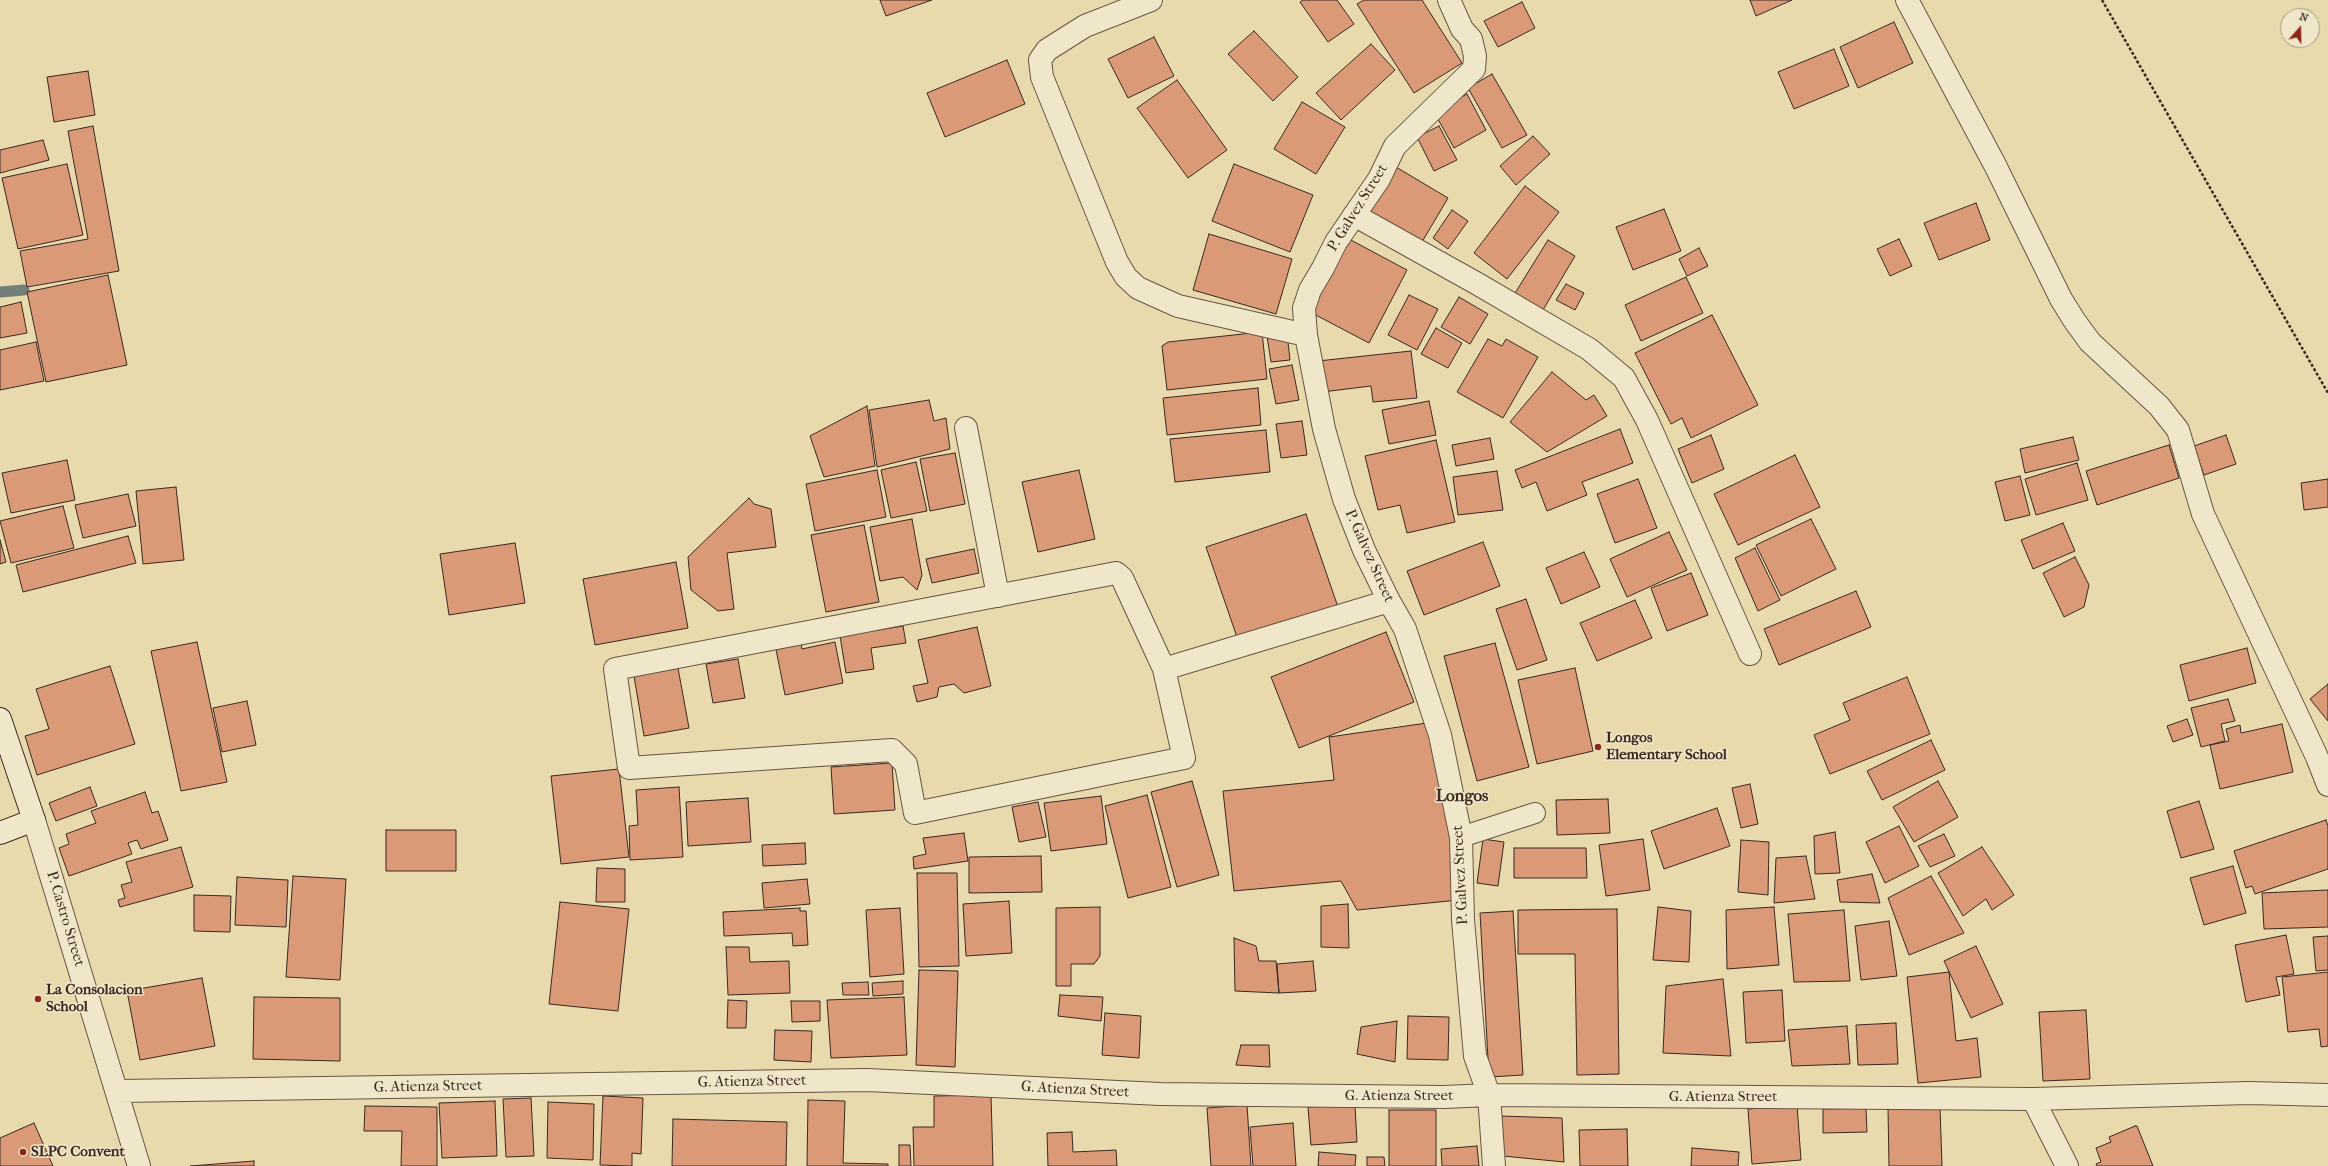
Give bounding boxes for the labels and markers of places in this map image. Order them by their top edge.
place label: Longos Elementary School [1606,729,1727,764]
marker: Longos Elementary School [1593,742,1603,752]
place label: La Consolacion School [46,981,143,1016]
marker: La Consolacion School [33,994,43,1004]
place label: SLPC Convent [31,1143,125,1161]
marker: SLPC Convent [18,1147,28,1157]

